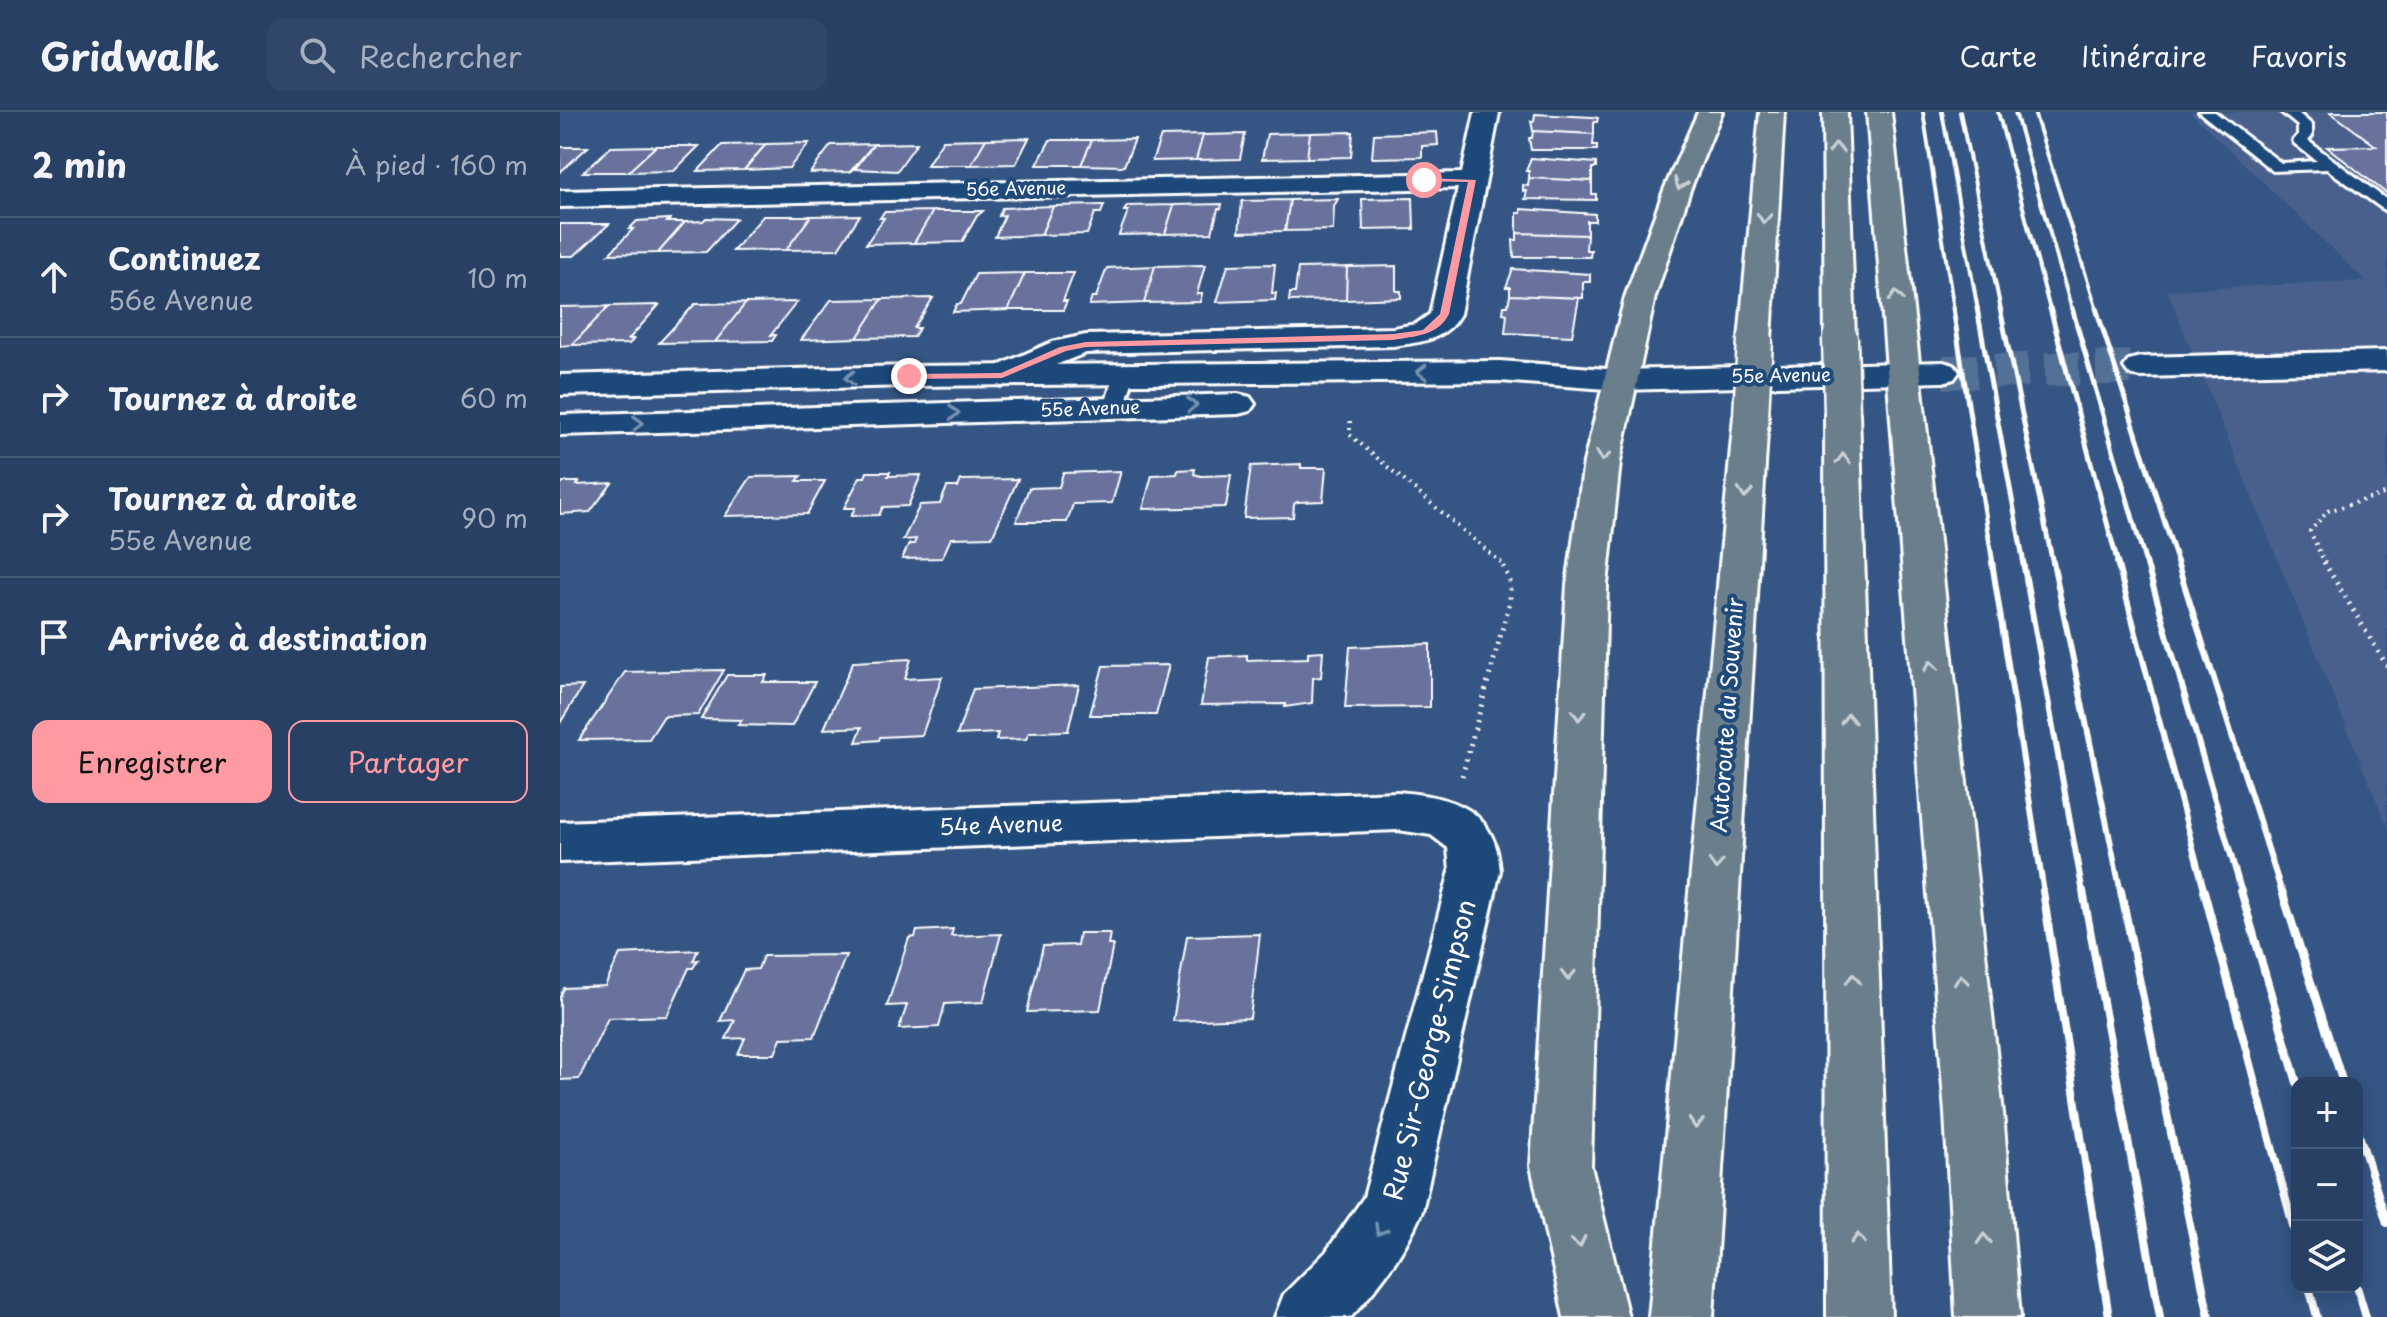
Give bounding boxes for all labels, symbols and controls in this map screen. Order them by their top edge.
search box [267,19,827,91]
text: Gridwalk [40,27,219,84]
icon: search [295,33,339,77]
text: Rechercher [359,33,522,78]
text: Carte [1959,34,2037,77]
text: Itinéraire [2081,34,2207,77]
text: Favoris [2251,34,2347,77]
text: 2 min [32,138,127,190]
one-way arrow [1827,141,1844,154]
text: À pied · 160 m [345,145,528,184]
route start [1406,162,1442,198]
street label: 56e Avenue [965,173,1067,202]
one-way arrow [1674,176,1690,190]
one-way arrow [1756,212,1773,225]
text: Continuez [108,235,261,280]
icon: ahead [32,255,76,299]
text: 10 m [467,258,528,297]
text: 56e Avenue [108,280,253,319]
one-way arrow [1888,289,1905,302]
route end [891,358,927,394]
street label: 55e Avenue [1731,360,1831,389]
one-way arrow [1415,363,1428,381]
one-way arrow [843,369,856,386]
icon: right [32,375,76,419]
text: Tournez à droite [108,375,357,420]
text: 60 m [460,378,528,417]
street label: 55e Avenue [1039,392,1141,423]
one-way arrow [1186,397,1199,414]
one-way arrow [948,404,961,421]
one-way arrow [632,414,645,432]
one-way arrow [1596,449,1613,463]
one-way arrow [1834,452,1852,465]
text: Tournez à droite [108,475,357,520]
one-way arrow [1736,487,1753,500]
icon: right [32,495,76,539]
text: 90 m [461,498,528,537]
text: 55e Avenue [108,520,252,559]
street label: Autoroute du Souvenir [1701,596,1750,833]
icon: arrive [32,615,76,659]
text: Arrivée à destination [108,615,428,660]
one-way arrow [1922,659,1939,672]
one-way arrow [1570,709,1587,722]
one-way arrow [1839,712,1857,725]
button: Enregistrer [32,720,272,803]
button: Partager [288,720,528,803]
street label: 54e Avenue [939,805,1063,842]
one-way arrow [1708,858,1725,871]
street label: Rue Sir-George-Simpson [1372,895,1485,1204]
one-way arrow [1560,969,1577,982]
one-way arrow [1844,972,1862,985]
one-way arrow [1953,973,1970,986]
map controls [2291,1077,2363,1293]
button: + [2291,1077,2363,1149]
one-way arrow [1688,1117,1705,1130]
button: − [2291,1149,2363,1221]
one-way arrow [1374,1221,1390,1236]
button: layers [2291,1221,2363,1293]
one-way arrow [1849,1232,1867,1245]
one-way arrow [1976,1232,1993,1245]
one-way arrow [1570,1234,1587,1248]

